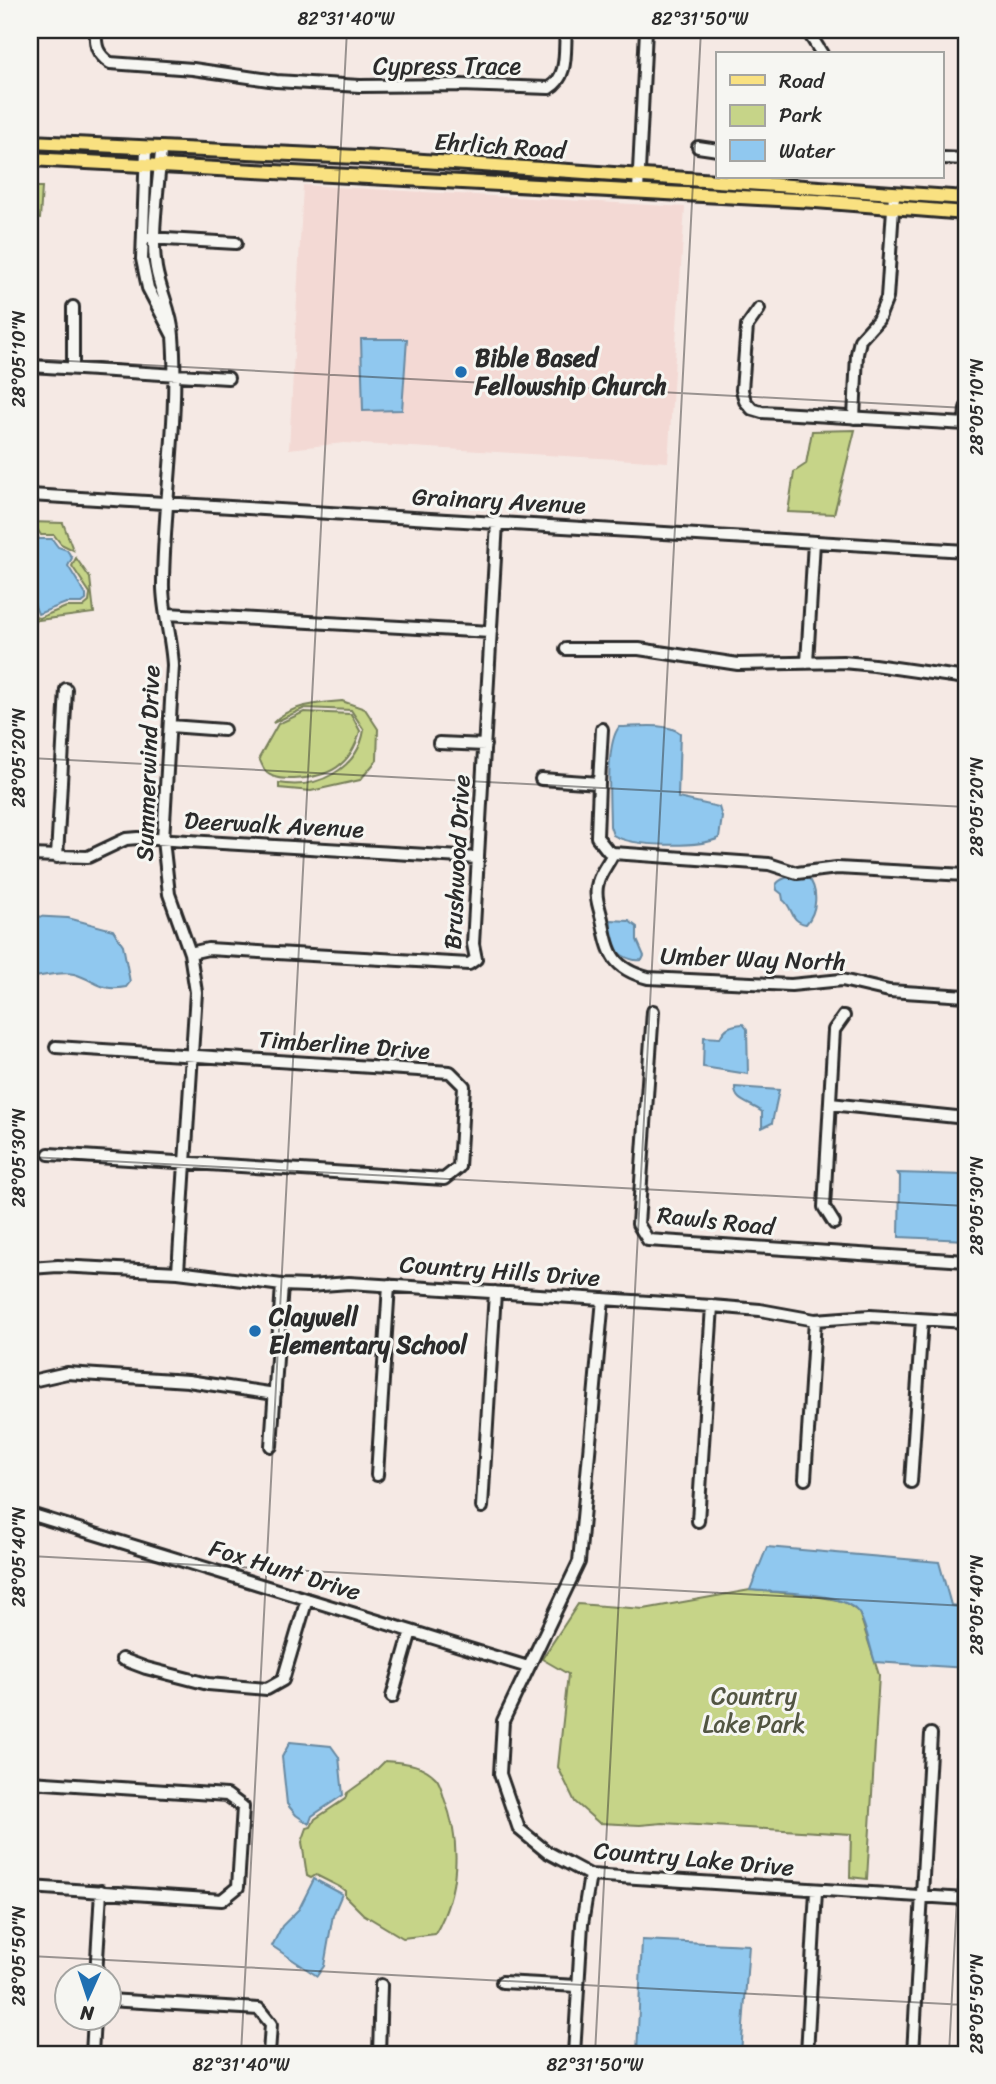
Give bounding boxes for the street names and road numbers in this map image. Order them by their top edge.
street label: Cypress Trace [373,45,521,87]
street label: Ehrlich Road [433,120,568,172]
street label: Grainary Avenue [411,475,587,527]
street label: Summerwind Drive [124,664,172,862]
street label: Brushwood Drive [431,773,483,951]
street label: Deerwalk Avenue [183,799,365,851]
street label: Umber Way North [660,935,846,983]
street label: Timberline Drive [257,1018,432,1072]
street label: Rawls Road [655,1194,779,1248]
street label: Country Hills Drive [398,1243,602,1299]
street label: Fox Hunt Drive [204,1527,366,1613]
street label: Country Lake Drive [592,1829,796,1889]

